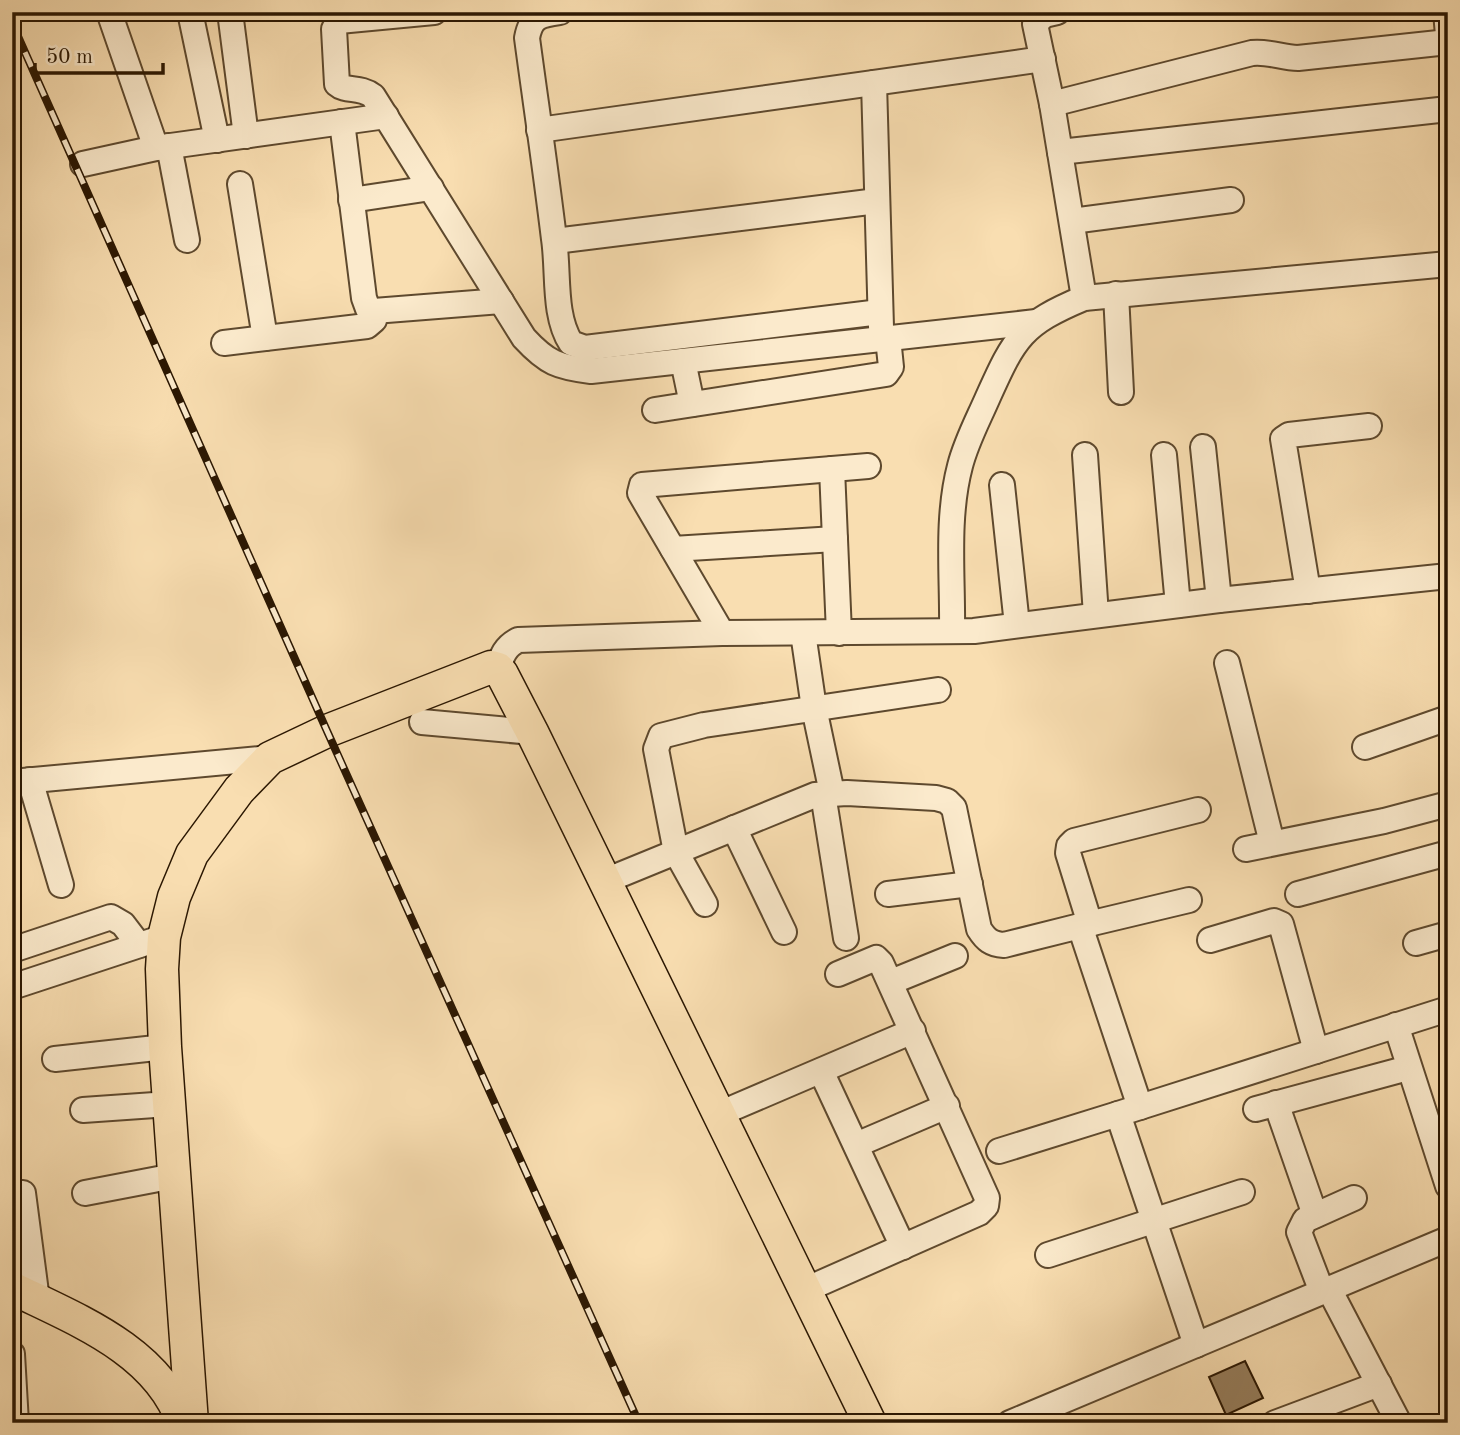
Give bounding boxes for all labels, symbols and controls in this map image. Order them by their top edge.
scale bar [35,32,163,76]
text: 50 m [46,47,93,68]

